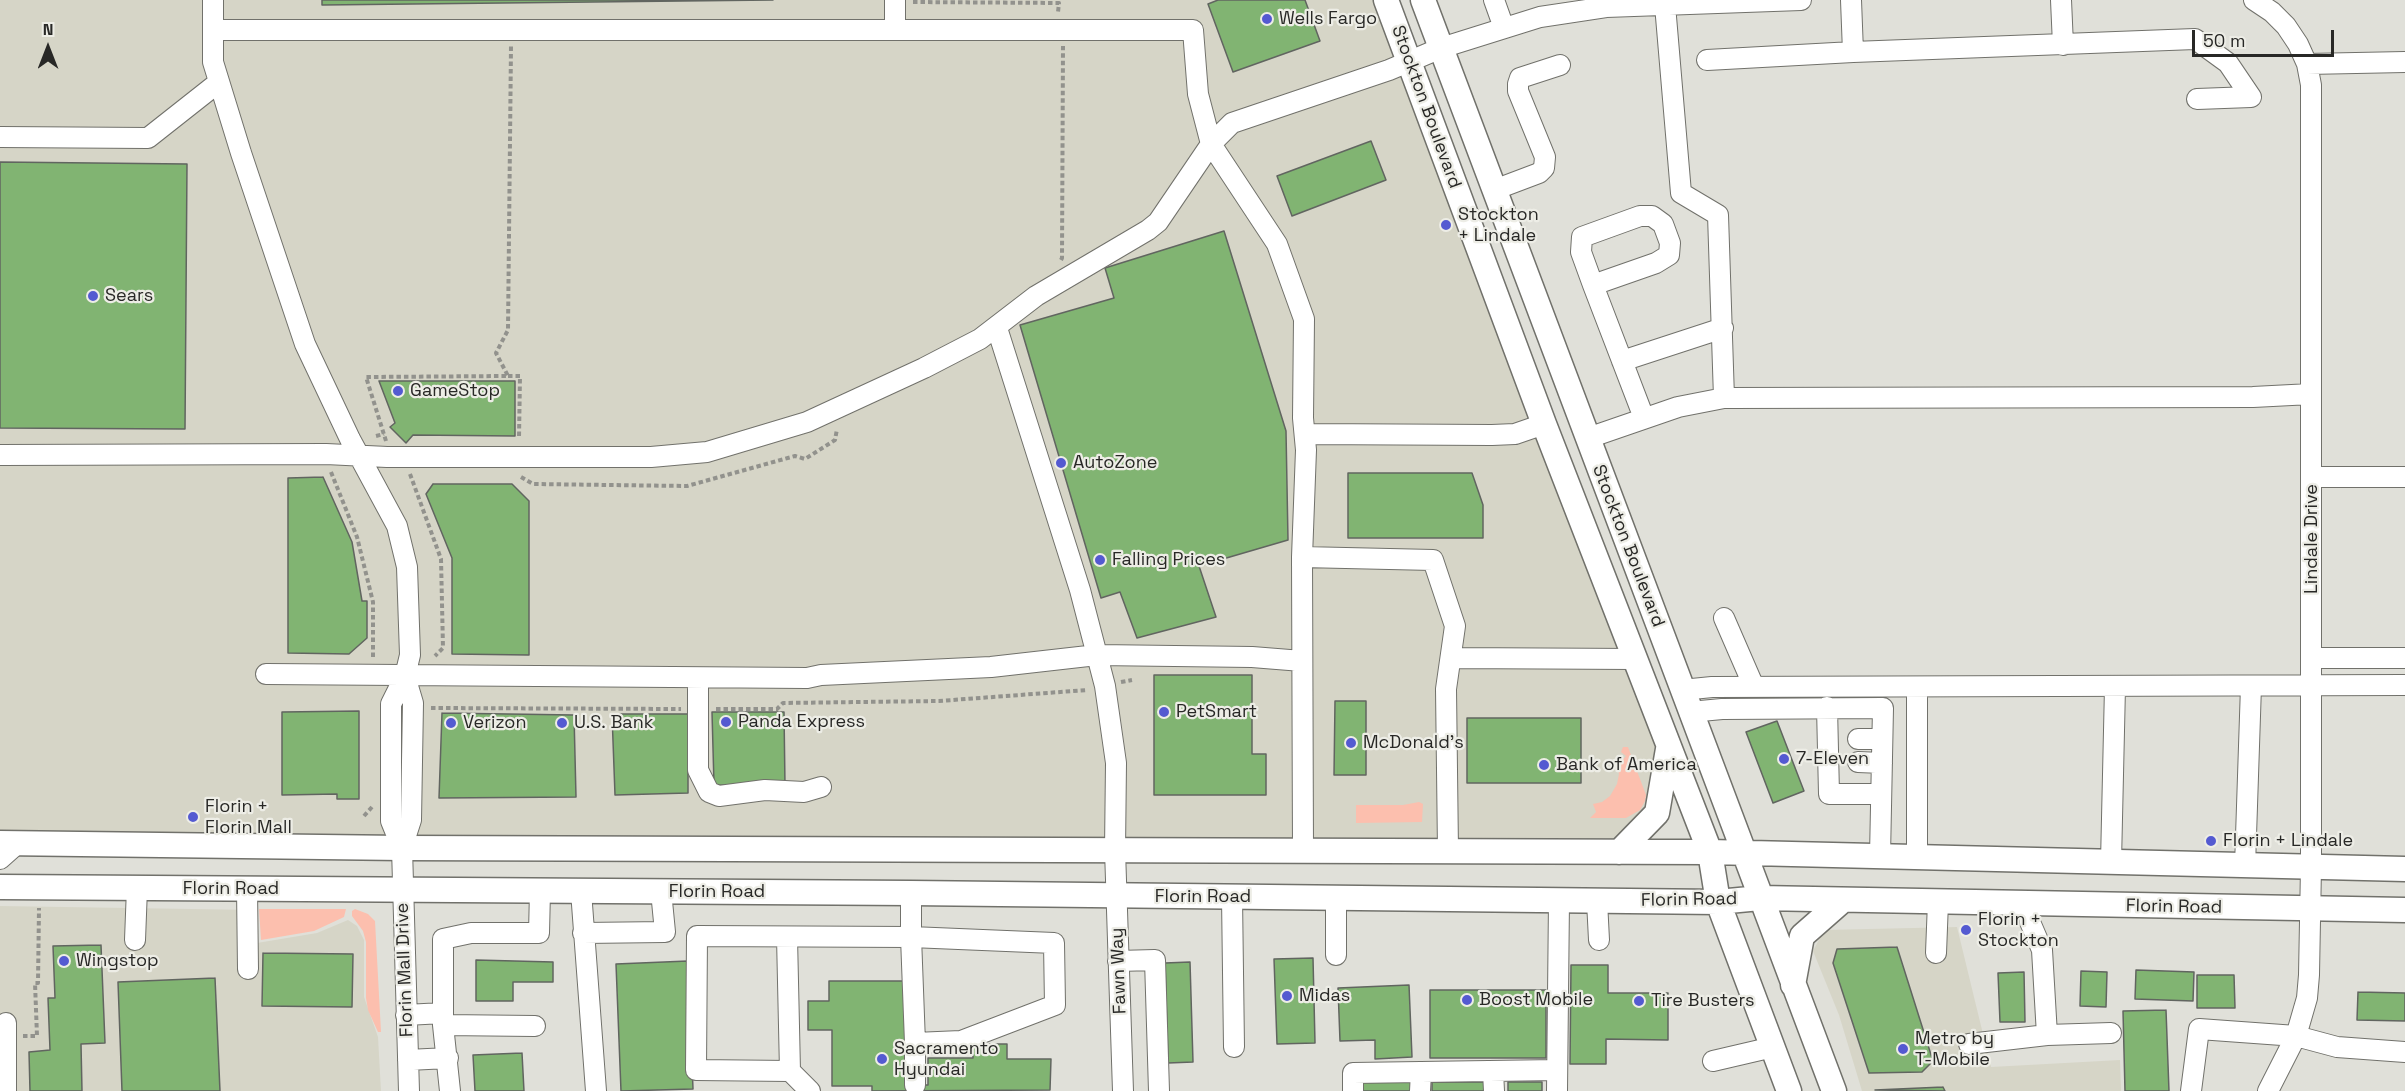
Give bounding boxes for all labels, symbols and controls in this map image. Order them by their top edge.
place label: Wells Fargo [1279,8,1377,30]
marker: Wells Fargo [1260,12,1274,26]
north arrow [18,18,78,78]
scale bar [2195,18,2338,56]
text: N [43,19,53,40]
street label: Stockton Boulevard [1386,23,1466,191]
text: 50 m [2203,29,2245,52]
place label: Stockton + Lindale [1458,204,1539,246]
marker: Stockton + Lindale [1439,218,1453,232]
place label: Sears [105,285,153,307]
marker: Sears [86,289,100,303]
place label: GameStop [410,380,500,402]
marker: GameStop [391,384,405,398]
place label: AutoZone [1073,452,1157,474]
marker: AutoZone [1054,456,1068,470]
street label: Stockton Boulevard [1587,462,1669,630]
street label: Lindale Drive [2301,484,2323,594]
place label: Falling Prices [1112,549,1225,571]
marker: Falling Prices [1093,553,1107,567]
place label: PetSmart [1176,701,1257,723]
marker: PetSmart [1157,705,1171,719]
place label: Panda Express [738,711,865,733]
place label: Verizon [463,712,527,734]
place label: U.S. Bank [574,712,653,734]
marker: Panda Express [719,715,733,729]
marker: Verizon [444,716,458,730]
marker: U.S. Bank [555,716,569,730]
place label: McDonald's [1363,732,1464,754]
marker: McDonald's [1344,736,1358,750]
place label: 7-Eleven [1796,748,1869,770]
marker: 7-Eleven [1777,752,1791,766]
place label: Bank of America [1556,754,1697,776]
marker: Bank of America [1537,758,1551,772]
place label: Florin + Florin Mall [205,796,292,838]
marker: Florin + Florin Mall [186,810,200,824]
place label: Florin + Lindale [2223,830,2353,852]
marker: Florin + Lindale [2204,834,2218,848]
street label: Florin Road [183,878,279,900]
street label: Florin Road [669,881,765,903]
street label: Florin Road [1155,886,1251,908]
street label: Florin Road [1641,888,1737,912]
street label: Florin Road [2126,895,2222,919]
street label: Florin Mall Drive [392,902,418,1038]
place label: Florin + Stockton [1978,909,2059,952]
marker: Florin + Stockton [1959,923,1973,937]
street label: Fawn Way [1107,927,1131,1015]
place label: Wingstop [76,950,159,972]
marker: Wingstop [57,954,71,968]
place label: Midas [1299,985,1350,1007]
marker: Midas [1280,989,1294,1003]
place label: Boost Mobile [1479,989,1593,1011]
place label: Tire Busters [1651,990,1754,1012]
marker: Boost Mobile [1460,993,1474,1007]
marker: Tire Busters [1632,994,1646,1008]
place label: Metro by T-Mobile [1915,1028,1994,1070]
place label: Sacramento Hyundai [894,1038,999,1080]
marker: Metro by T-Mobile [1896,1042,1910,1056]
marker: Sacramento Hyundai [875,1052,889,1066]

